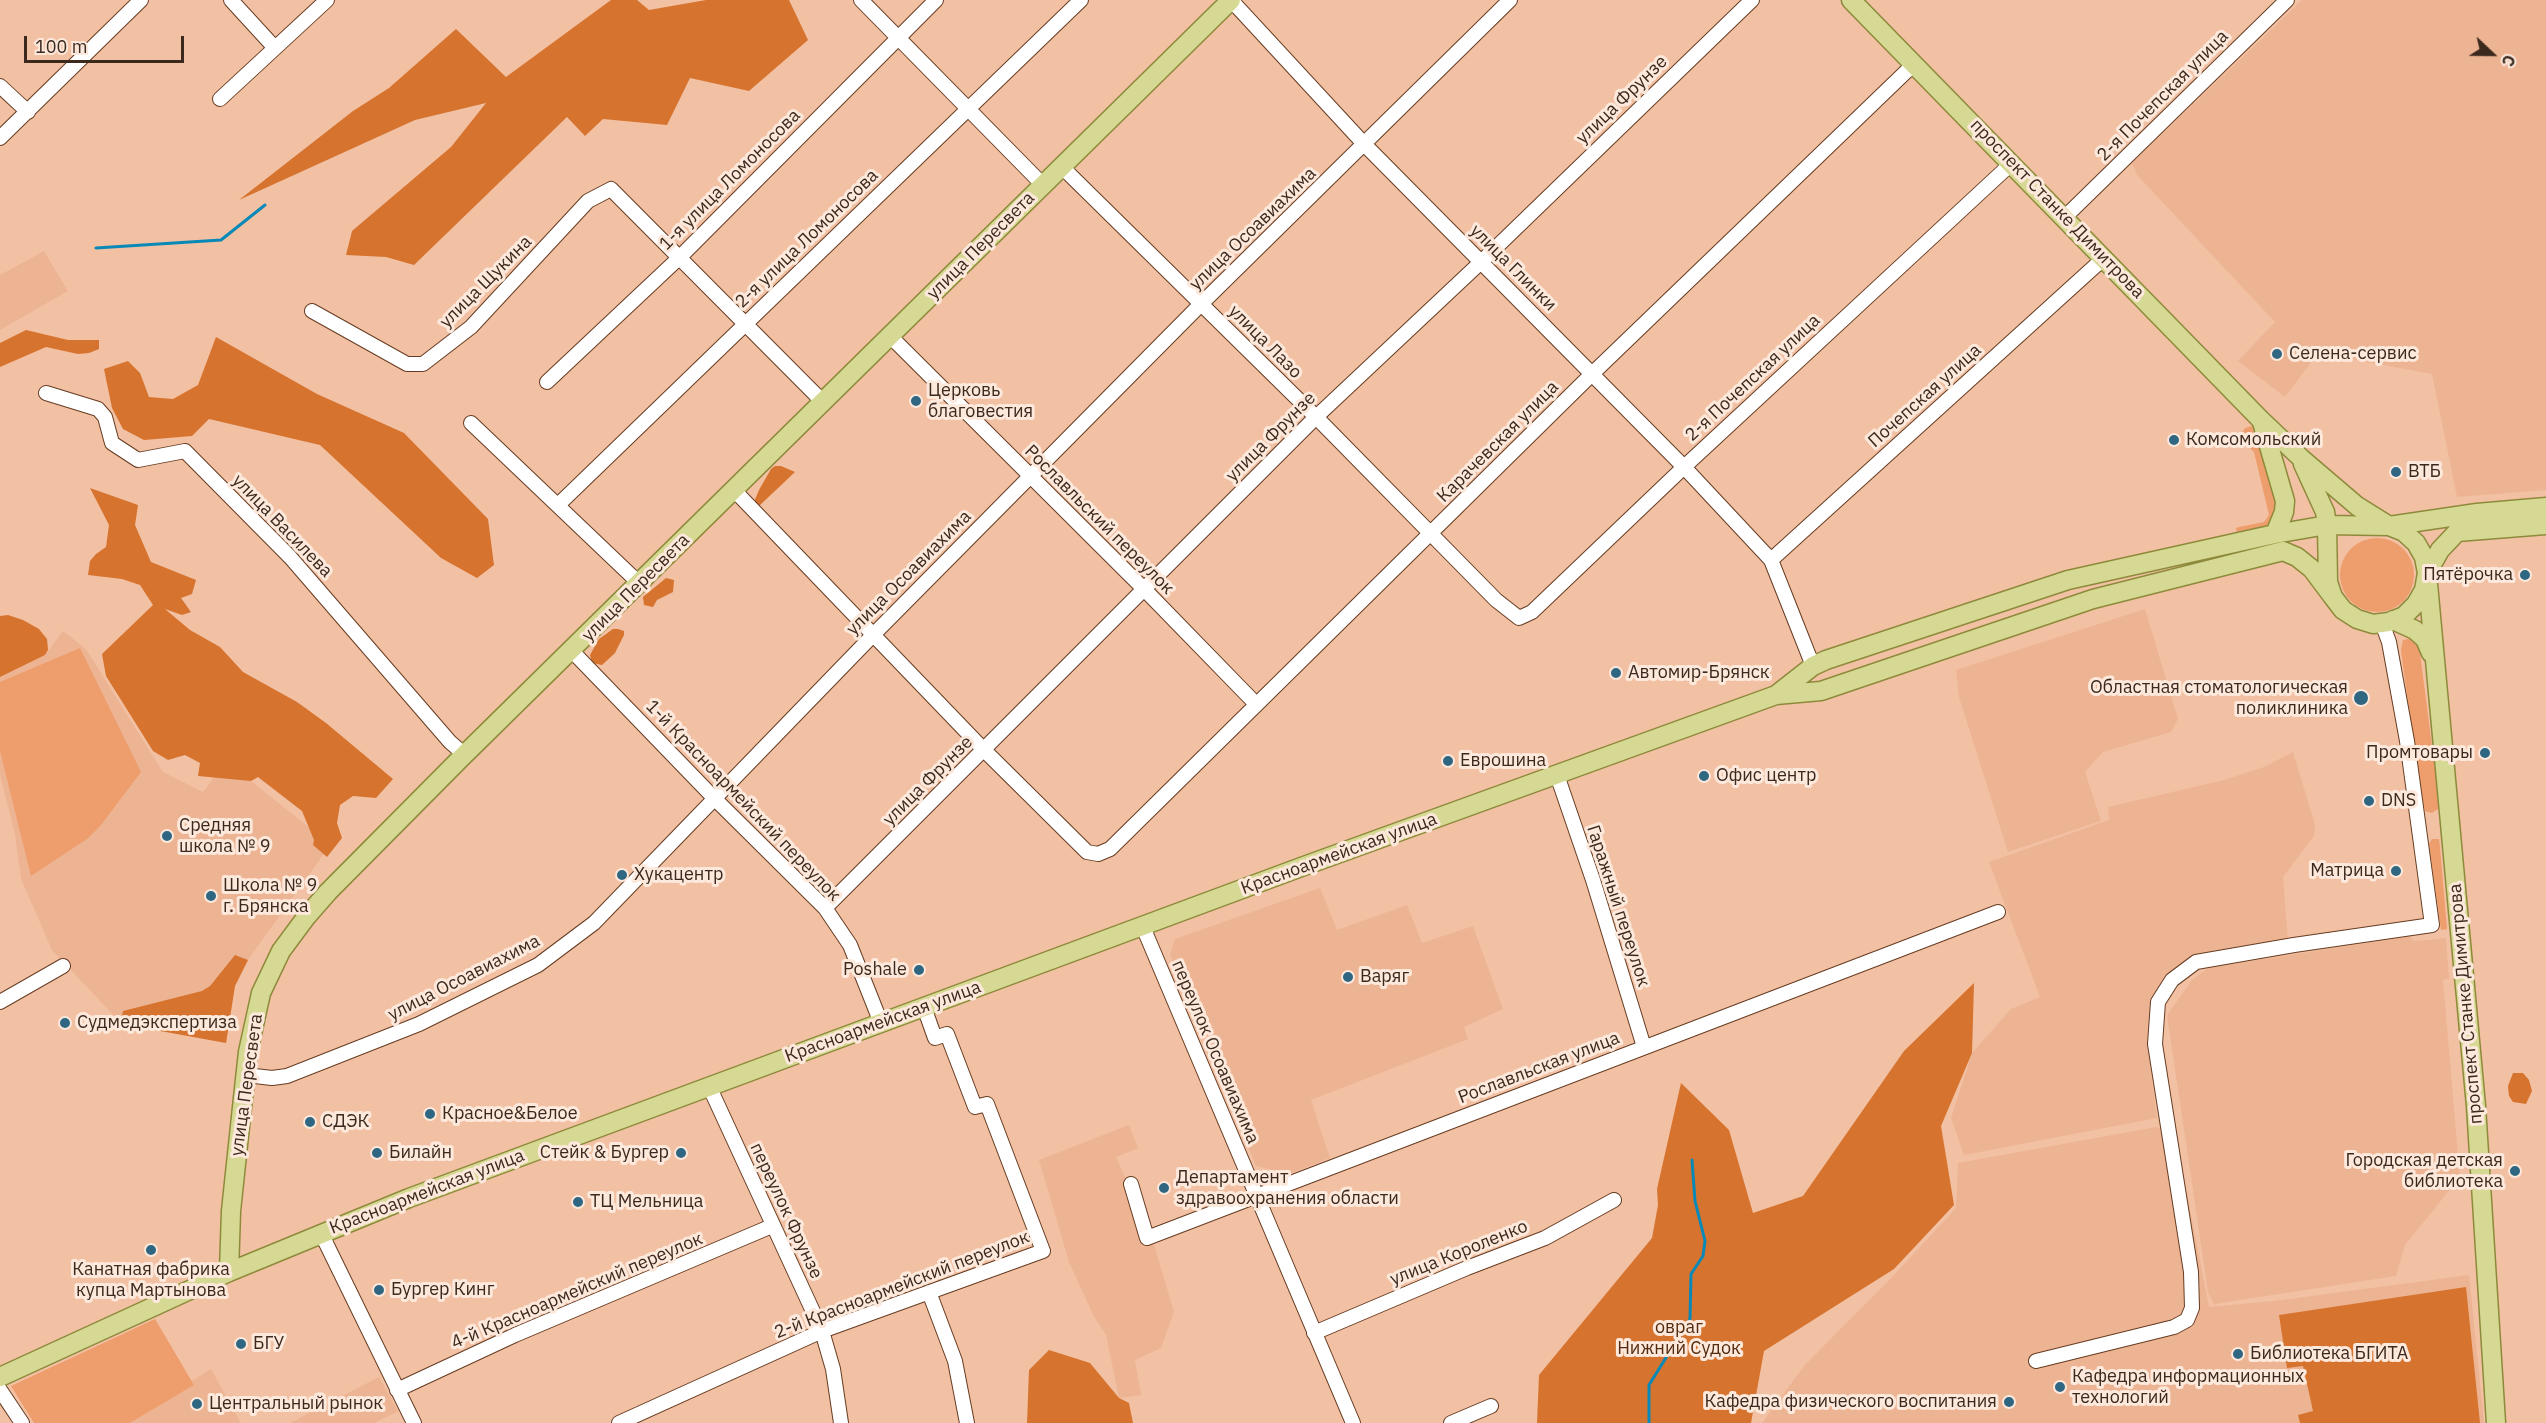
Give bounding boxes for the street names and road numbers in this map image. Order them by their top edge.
street label: 2-я Почепская улица [2093,26,2233,166]
street label: улица Фрунзе [1572,51,1672,149]
street label: 1-я улица Ломоносова [655,105,805,255]
street label: проспект Станке Димитрова [1965,115,2149,303]
street label: улица Осоавиахима [1185,163,1321,295]
street label: 2-я улица Ломоносова [731,165,883,313]
street label: улица Пересвета [923,188,1039,304]
street label: улица Глинки [1465,220,1561,316]
street label: улица Щукина [435,231,537,333]
street label: улица Лазо [1224,301,1306,383]
street label: 2-я Почепская улица [1681,310,1825,446]
street label: Почепская улица [1864,340,1986,452]
street label: Карачевская улица [1433,377,1563,507]
street label: улица Фрунзе [1222,388,1320,486]
street label: Рославльский переулок [1020,441,1178,599]
street label: улица Василева [227,470,337,582]
street label: улица Осоавиахима [842,506,976,640]
street label: улица Пересвета [578,530,694,646]
street label: 1-й Красноармейский переулок [641,696,845,906]
street label: улица Фрунзе [879,732,977,830]
street label: Красноармейская улица [1238,808,1440,900]
street label: Гаражный переулок [1582,822,1654,990]
street label: проспект Станке Димитрова [2445,883,2487,1125]
street label: улица Осоавиахима [384,930,544,1026]
street label: переулок Осоавиахима [1167,957,1263,1147]
street label: Красноармейская улица [782,976,984,1068]
street label: улица Пересвета [226,1012,268,1158]
street label: Рославльская улица [1455,1027,1623,1109]
street label: переулок Фрунзе [745,1140,827,1282]
street label: Красноармейская улица [327,1145,527,1239]
street label: улица Короленко [1387,1216,1531,1290]
street label: 2-й Красноармейский переулок [772,1226,1032,1344]
street label: 4-й Красноармейский переулок [448,1228,706,1354]

